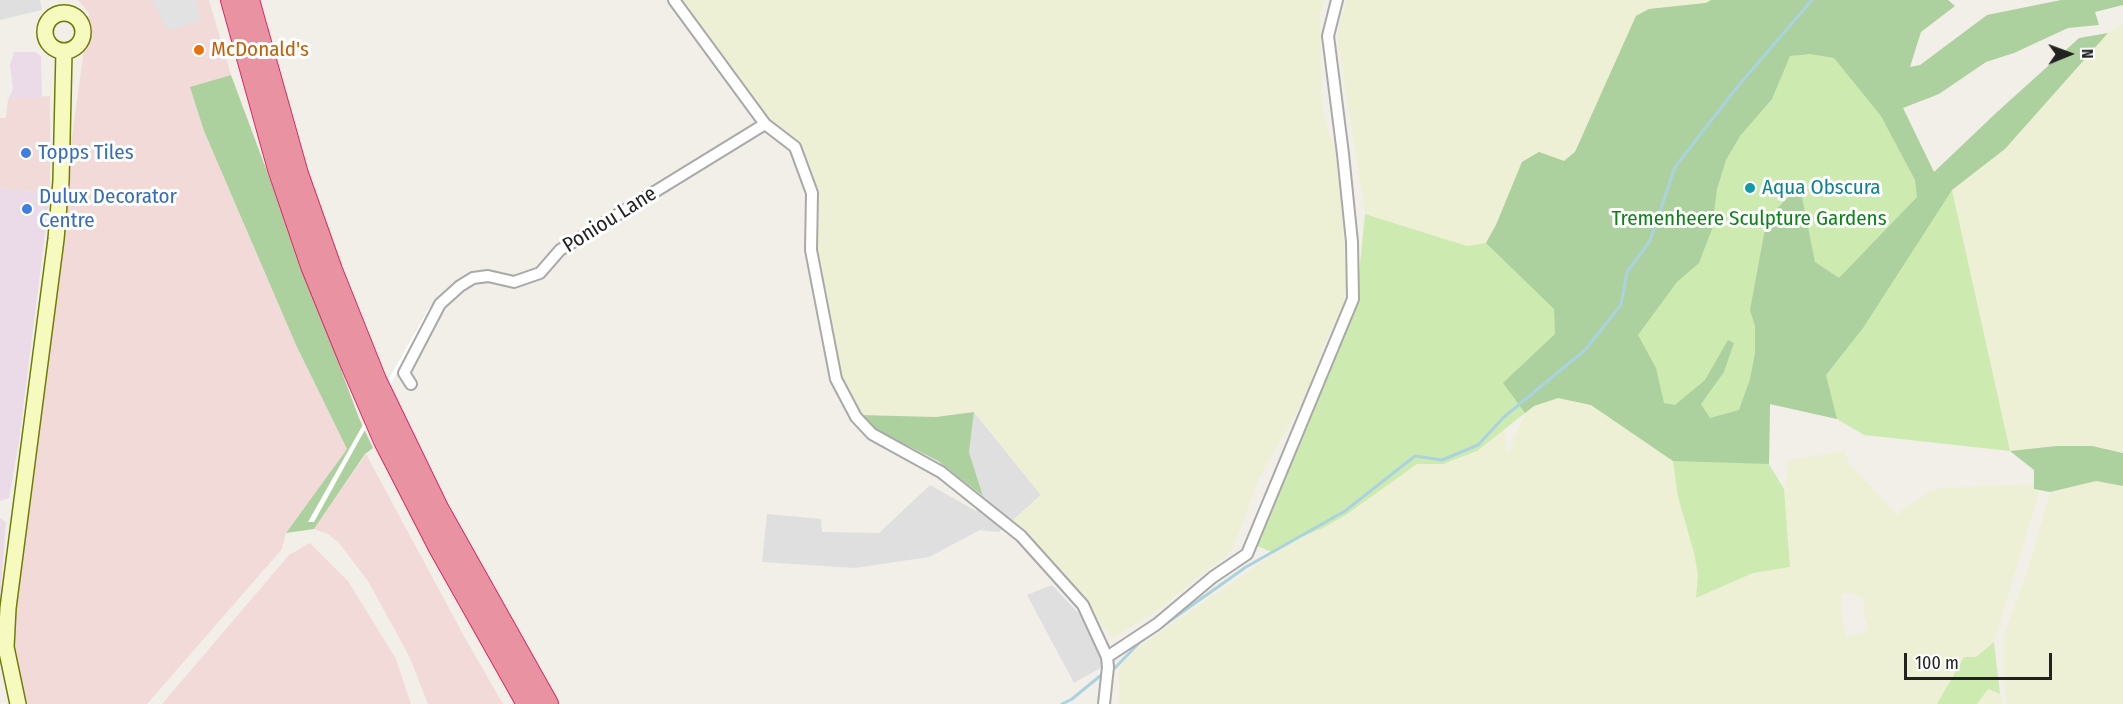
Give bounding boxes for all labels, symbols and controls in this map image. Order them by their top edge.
north arrow [2039,24,2099,84]
place label: McDonald's [211,37,309,63]
marker: McDonald's [192,43,206,57]
text: N [2078,49,2097,59]
place label: Topps Tiles [38,140,134,166]
marker: Topps Tiles [19,146,33,160]
place label: Aqua Obscura [1762,175,1881,201]
street label: Poniou Lane [559,181,661,259]
marker: Aqua Obscura [1743,181,1757,195]
place label: Dulux Decorator Centre [39,184,177,234]
marker: Dulux Decorator Centre [20,202,34,216]
park label: Tremenheere Sculpture Gardens [1611,206,1887,232]
scale bar [1907,641,2056,679]
text: 100 m [1915,652,1959,674]

